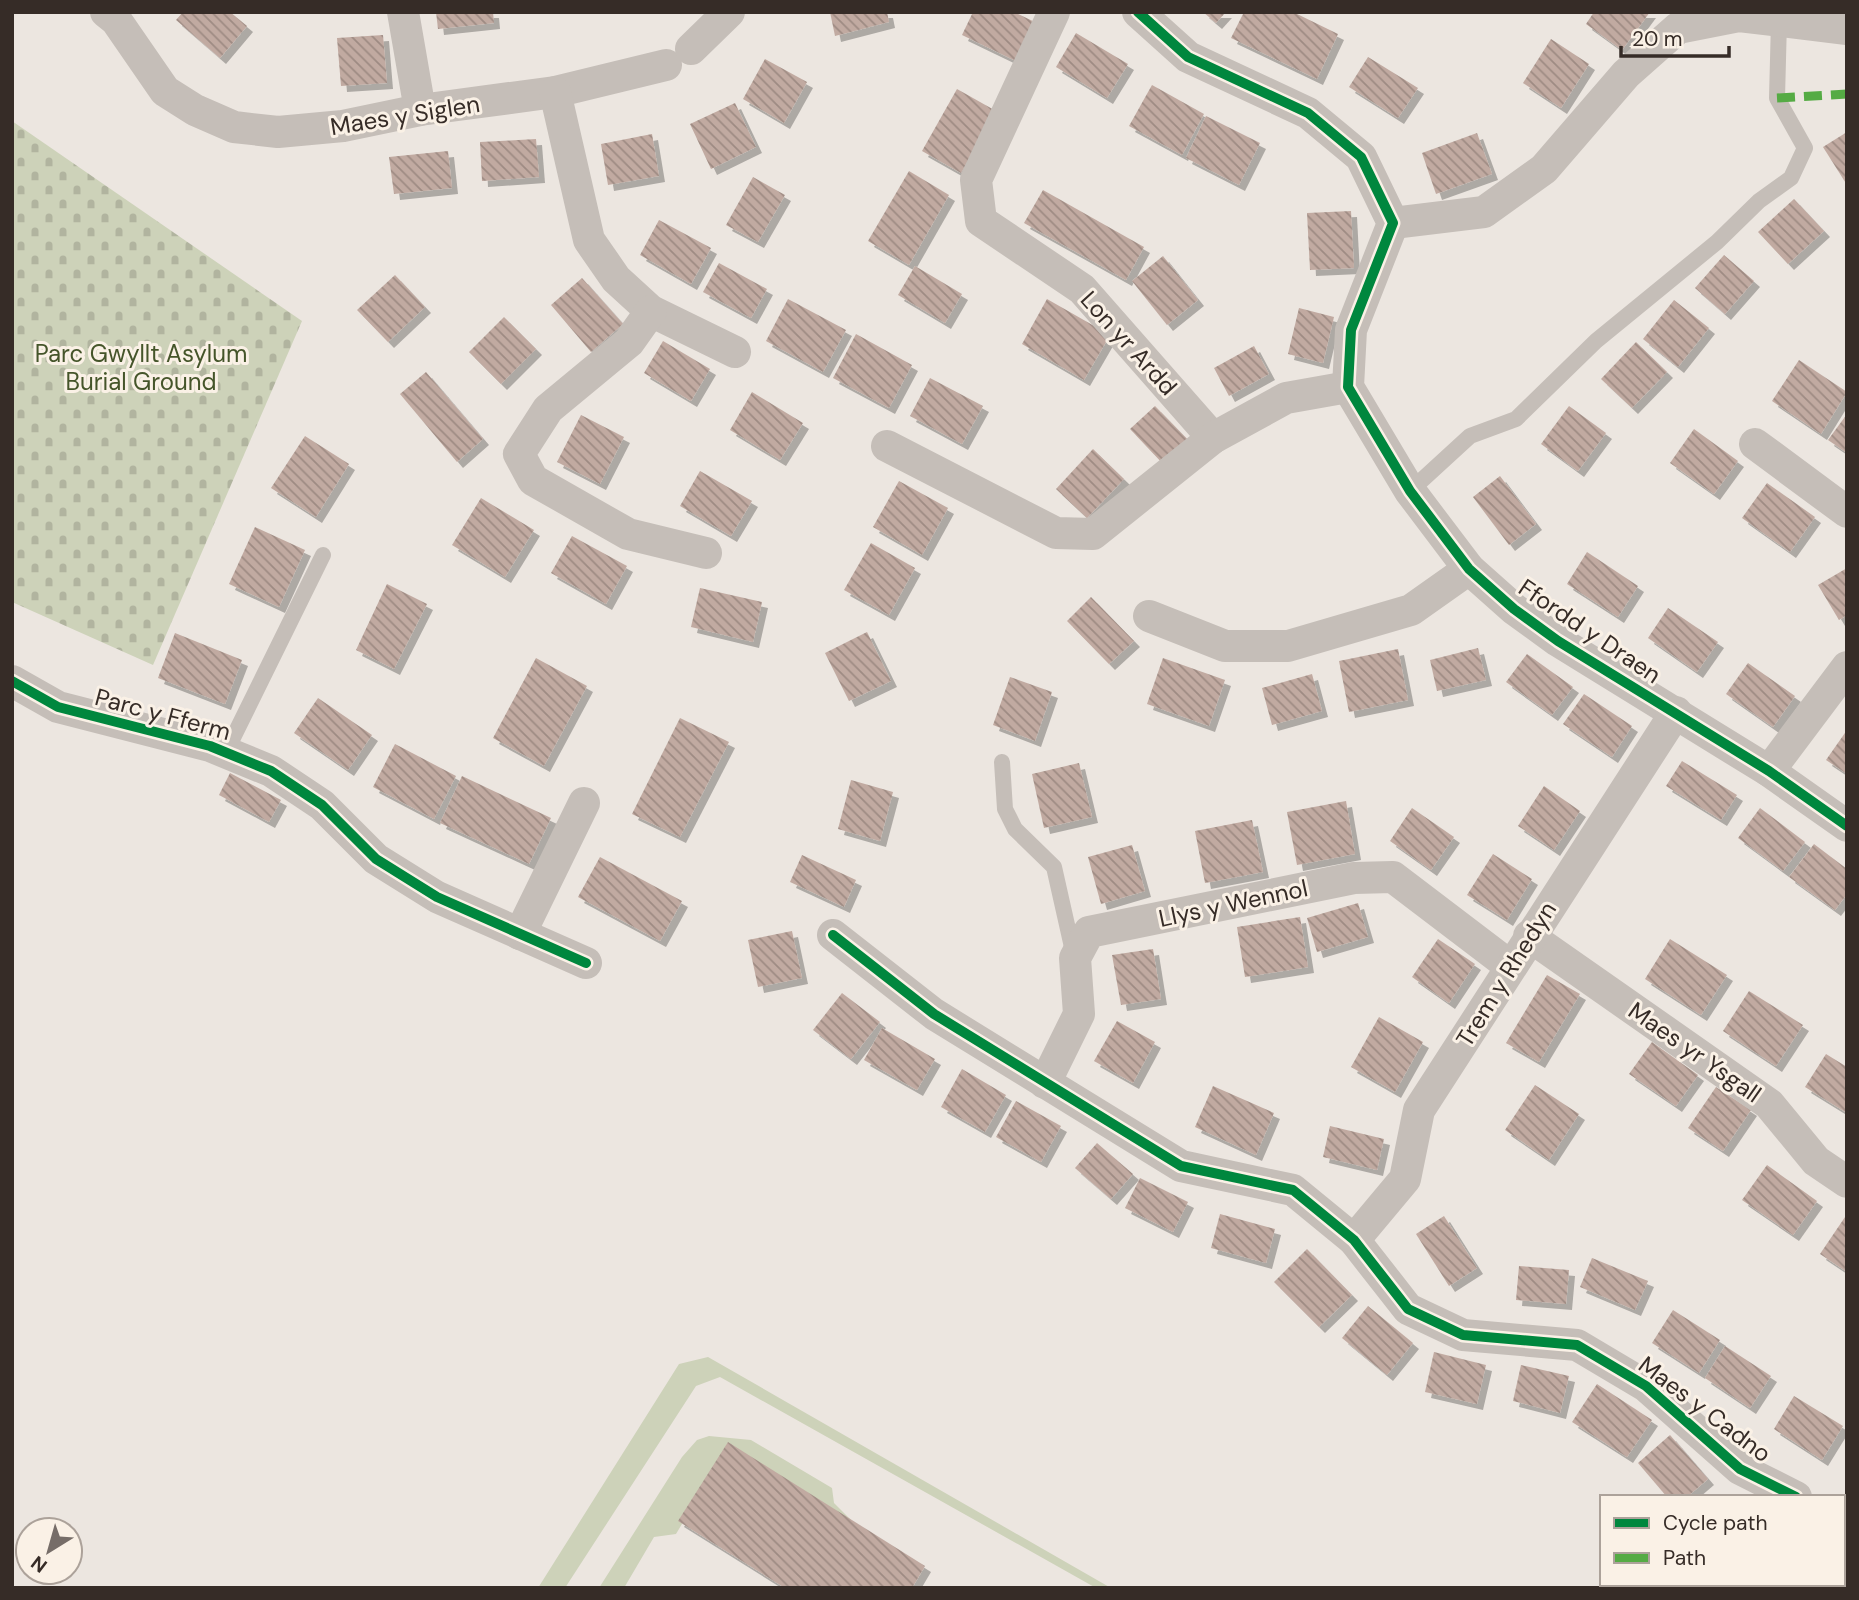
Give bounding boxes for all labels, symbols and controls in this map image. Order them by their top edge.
scale bar [1621,14,1730,58]
text: 20 m [1632,25,1683,53]
street label: Maes y Siglen [328,88,482,142]
street label: Lon yr Ardd [1074,284,1184,402]
park label: Parc Gwyllt Asylum Burial Ground [35,338,247,397]
street label: Ffordd y Draen [1513,572,1667,690]
street label: Parc y Fferm [92,681,234,747]
street label: Llys y Wennol [1156,872,1310,934]
street label: Trem y Rhedyn [1449,896,1563,1052]
street label: Maes yr Ysgall [1622,995,1768,1109]
street label: Maes y Cadno [1632,1349,1778,1469]
legend [1600,1495,1845,1586]
text: Cycle path [1663,1509,1768,1537]
north arrow [14,1516,84,1586]
text: Path [1663,1544,1706,1572]
text: N [26,1550,52,1578]

